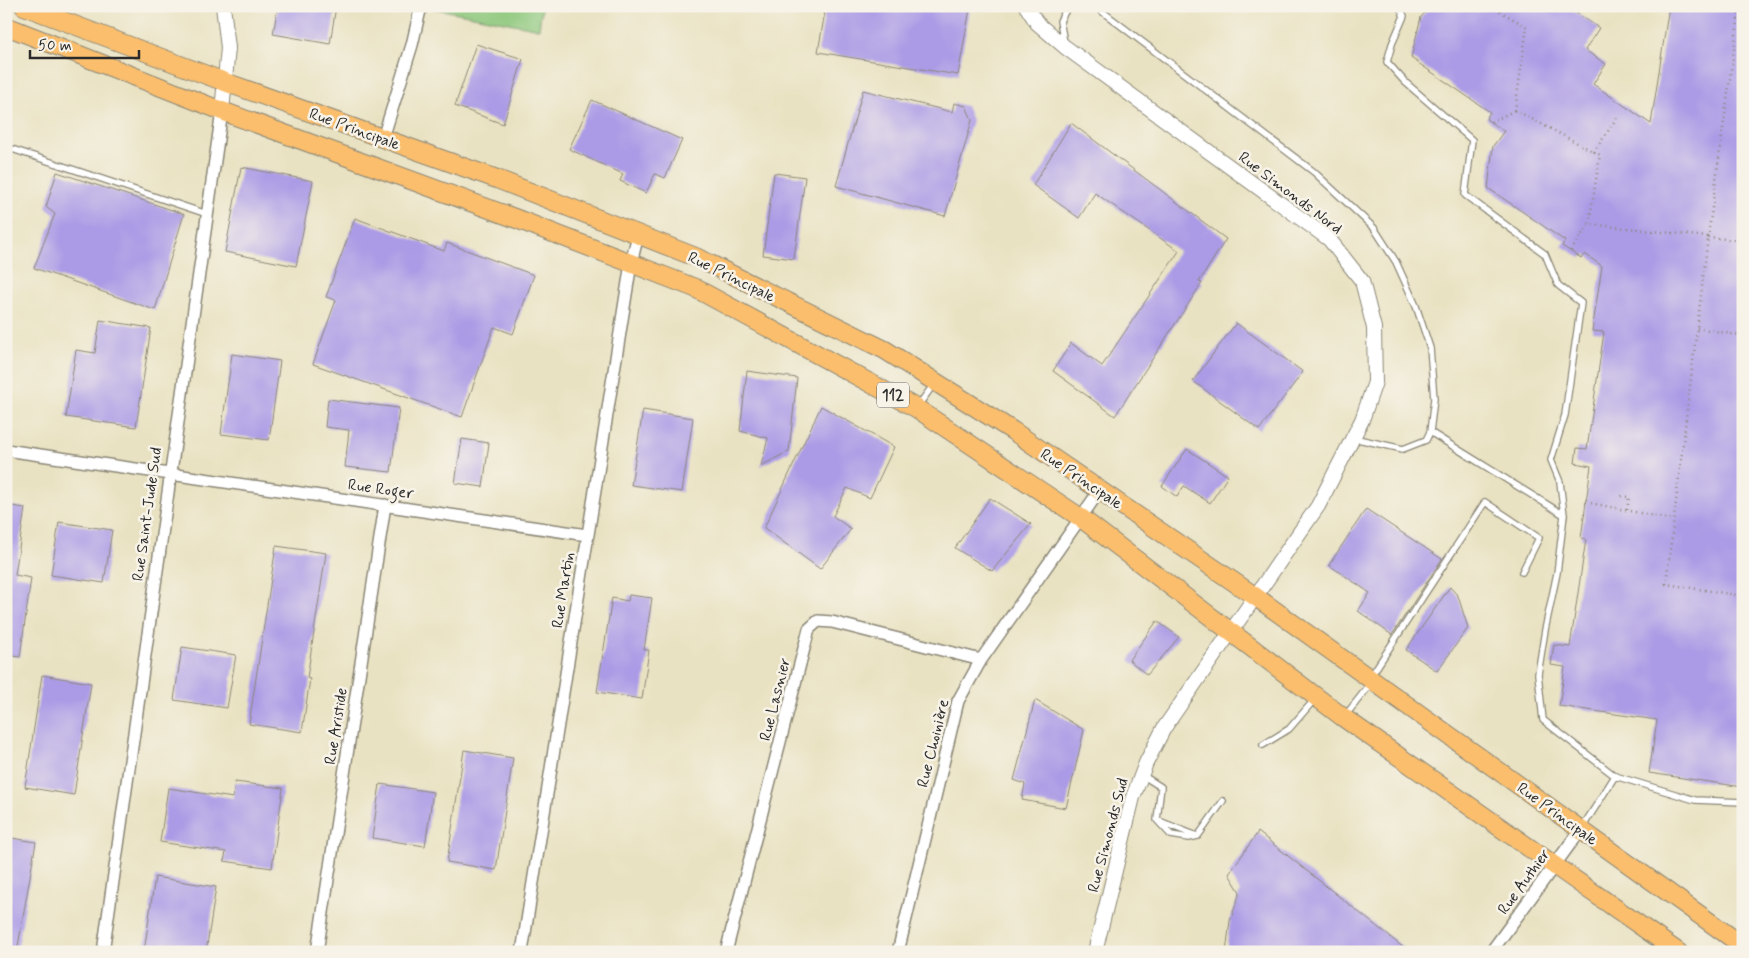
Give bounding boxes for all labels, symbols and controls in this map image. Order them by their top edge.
scale bar [30,28,139,60]
text: 50 m [38,36,72,56]
street label: Rue Principale [306,103,403,156]
street label: Rue Simonds Nord [1234,147,1346,239]
street label: Rue Principale [684,247,779,308]
road number: 112 [877,382,909,408]
street label: Rue Principale [1036,444,1127,515]
street label: Rue Saint-Jude Sud [128,446,167,582]
street label: Rue Roger [346,474,416,506]
street label: Rue Martin [547,551,580,630]
street label: Rue Lasnier [755,655,796,743]
street label: Rue Aristide [320,686,353,766]
street label: Rue Choinière [912,697,955,790]
street label: Rue Simonds Sud [1083,776,1134,895]
street label: Rue Principale [1512,778,1602,851]
street label: Rue Authier [1493,844,1555,919]

